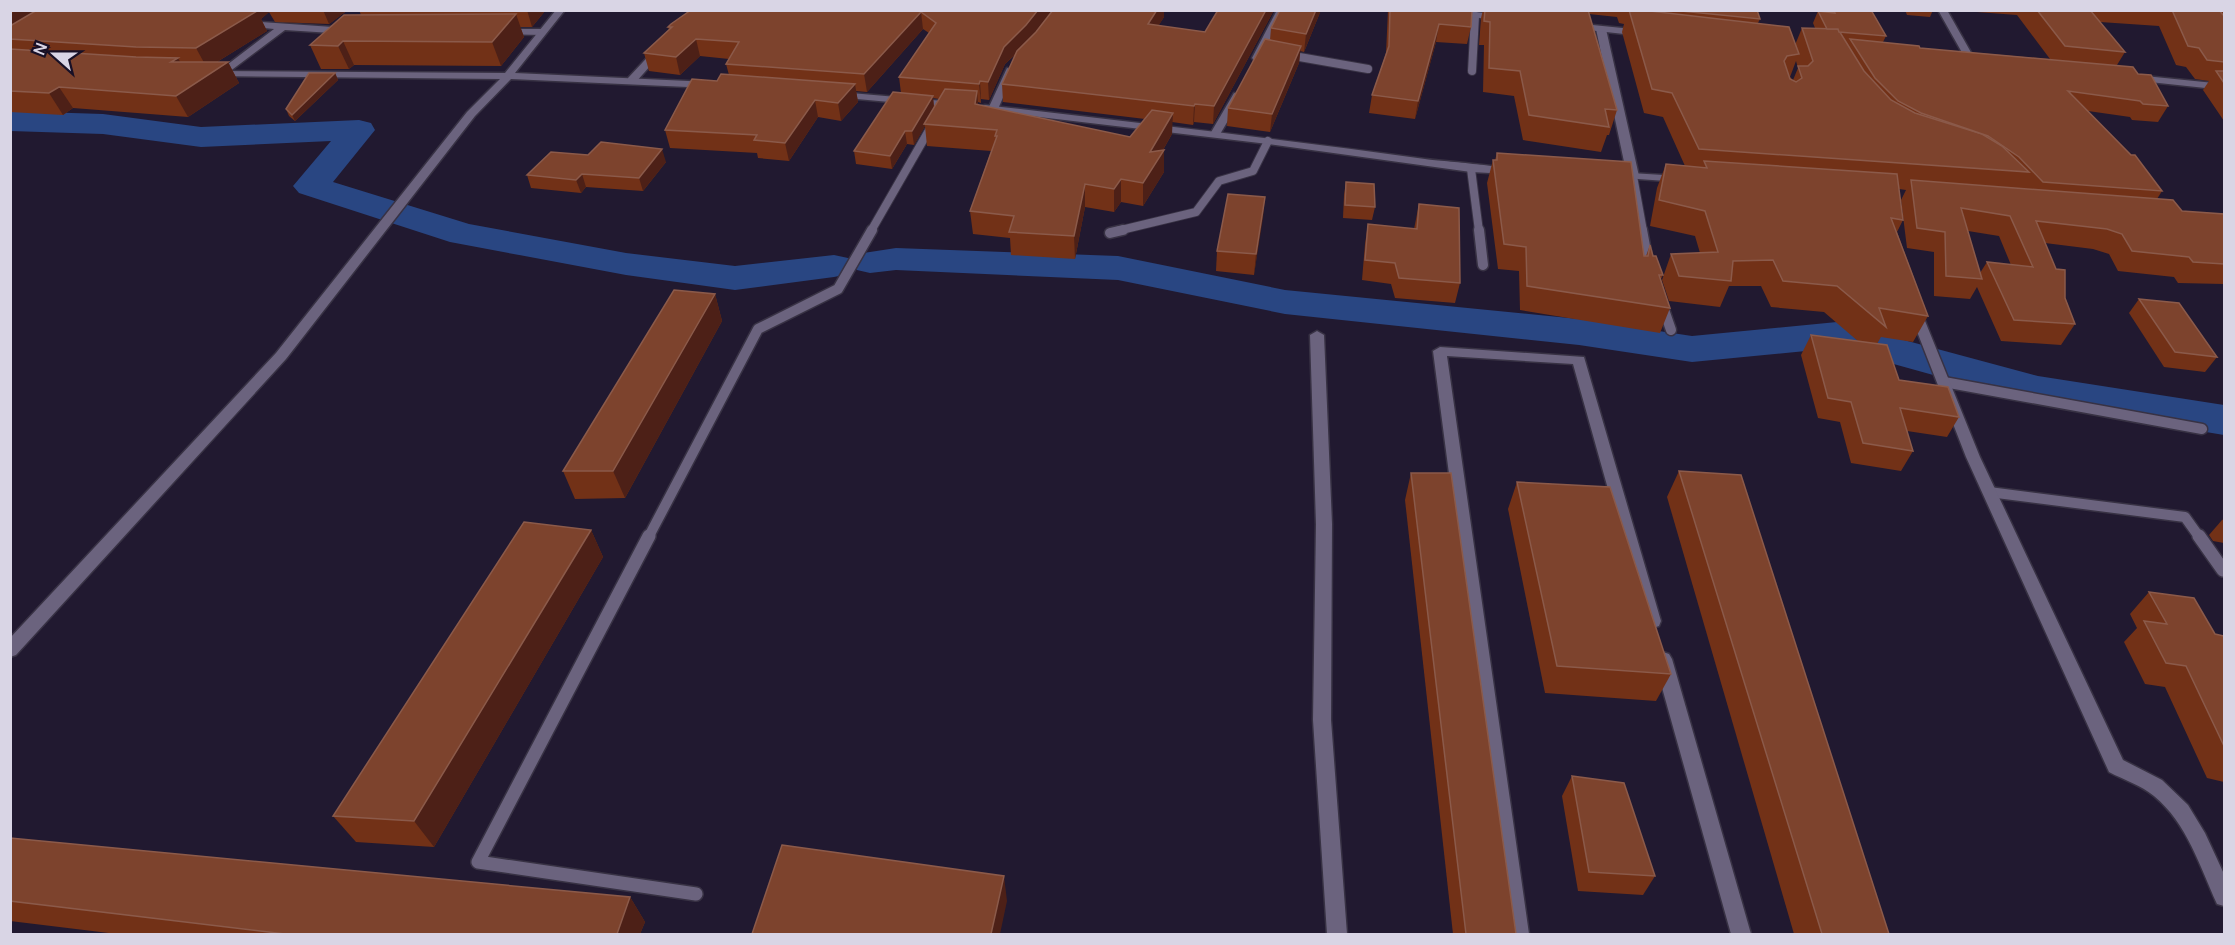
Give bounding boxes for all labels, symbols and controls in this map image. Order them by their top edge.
north arrow [24,24,84,84]
text: N [28,39,52,58]

